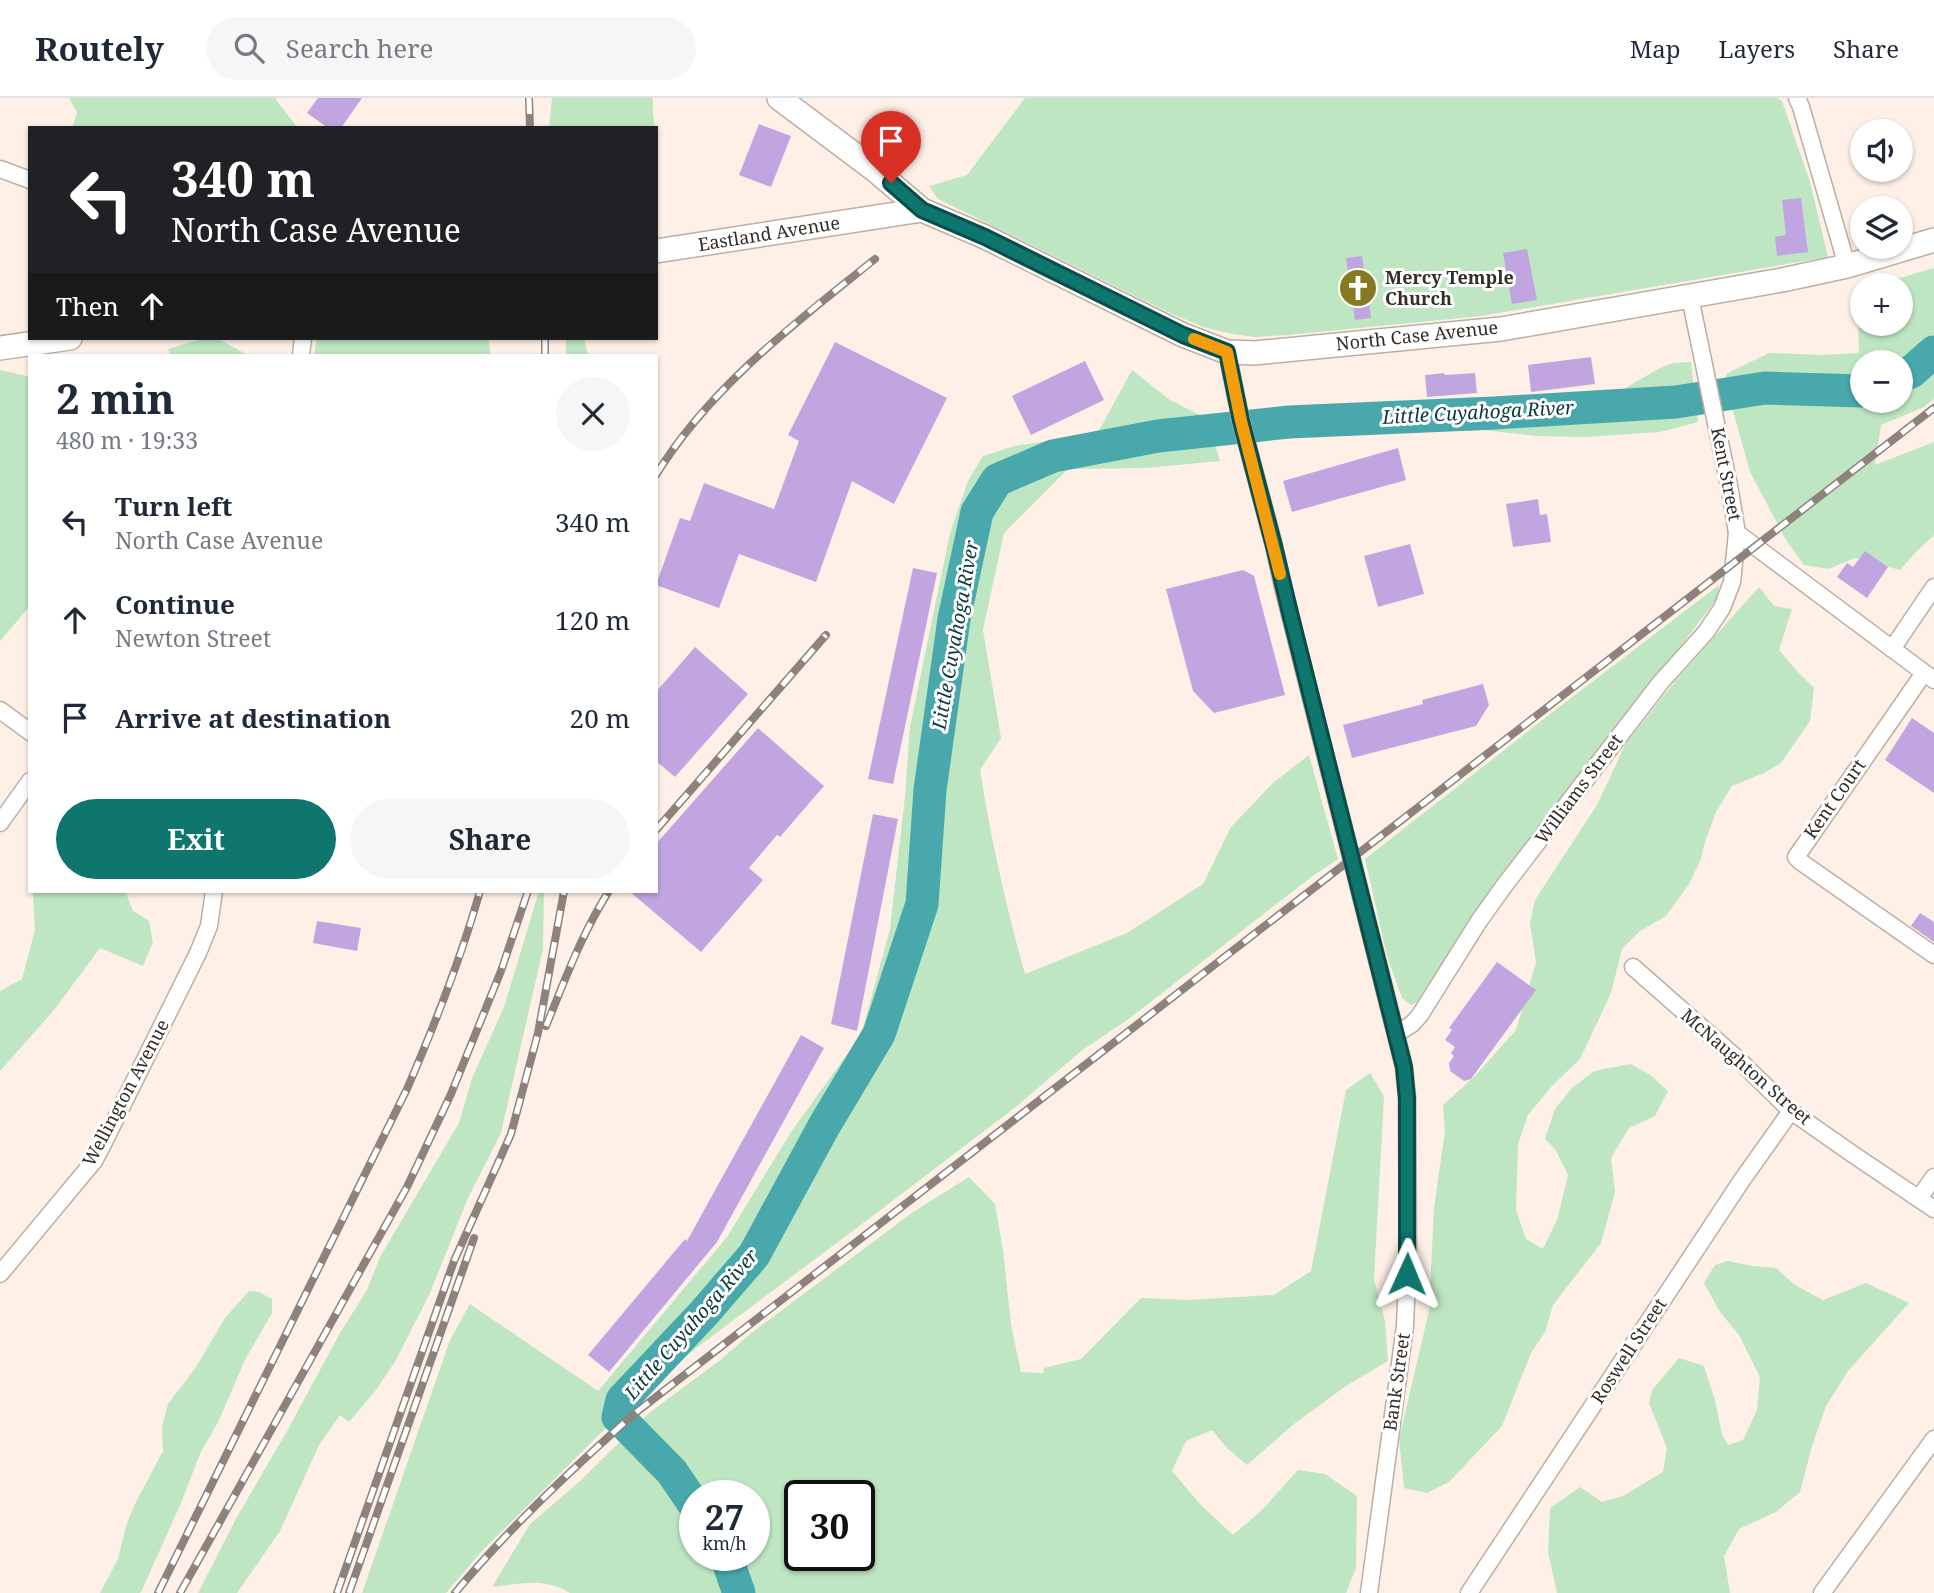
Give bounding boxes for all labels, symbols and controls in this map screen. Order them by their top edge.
search box [206,17,696,80]
text: Routely [35,26,164,71]
icon: search [230,29,268,67]
text: Search here [286,30,433,66]
text: Map [1630,32,1681,65]
text: Layers [1719,32,1795,65]
text: Share [1833,32,1899,65]
pin [861,111,921,183]
map controls [1850,119,1913,413]
button: sound [1850,119,1913,182]
icon: arrive [872,122,910,160]
text: 340 m [171,145,315,211]
icon: left [56,154,147,245]
button: layers [1850,196,1913,259]
text: North Case Avenue [171,208,461,251]
street label: Eastland Avenue [696,210,841,256]
place label: Mercy Temple Church [1385,265,1514,310]
church icon: Mercy Temple Church [1337,267,1379,309]
button: + [1850,273,1913,336]
icon: ahead [133,287,171,325]
text: Then [56,288,119,324]
street label: North Case Avenue [1335,315,1499,355]
button: − [1850,350,1913,413]
text: 2 min [56,369,175,426]
button: close [556,377,630,451]
water label: Little Cuyahoga River [1381,394,1574,430]
text: 480 m · 19:33 [56,424,198,456]
street label: Kent Street [1706,425,1748,523]
text: Turn left [115,488,232,524]
icon: left [56,503,94,541]
text: 340 m [555,504,630,540]
text: North Case Avenue [115,524,323,556]
water label: Little Cuyahoga River [925,538,984,733]
text: Continue [115,586,235,622]
icon: ahead [56,601,94,639]
text: 120 m [555,602,630,638]
text: Newton Street [115,622,271,654]
icon: arrive [56,699,94,737]
text: Arrive at destination [115,700,391,736]
text: 20 m [570,700,630,736]
street label: Williams Street [1529,729,1627,848]
street label: Kent Court [1798,754,1870,843]
button: Exit [56,799,336,879]
button: Share [350,799,630,879]
street label: McNaughton Street [1676,1003,1817,1130]
street label: Wellington Avenue [76,1015,174,1170]
position arrow [1370,1237,1444,1311]
water label: Little Cuyahoga River [618,1243,764,1406]
street label: Roswell Street [1585,1293,1671,1408]
street label: Bank Street [1377,1331,1415,1433]
speed limit sign: 30 [784,1480,875,1571]
text: 27 [705,1493,744,1540]
text: km/h [702,1531,747,1555]

